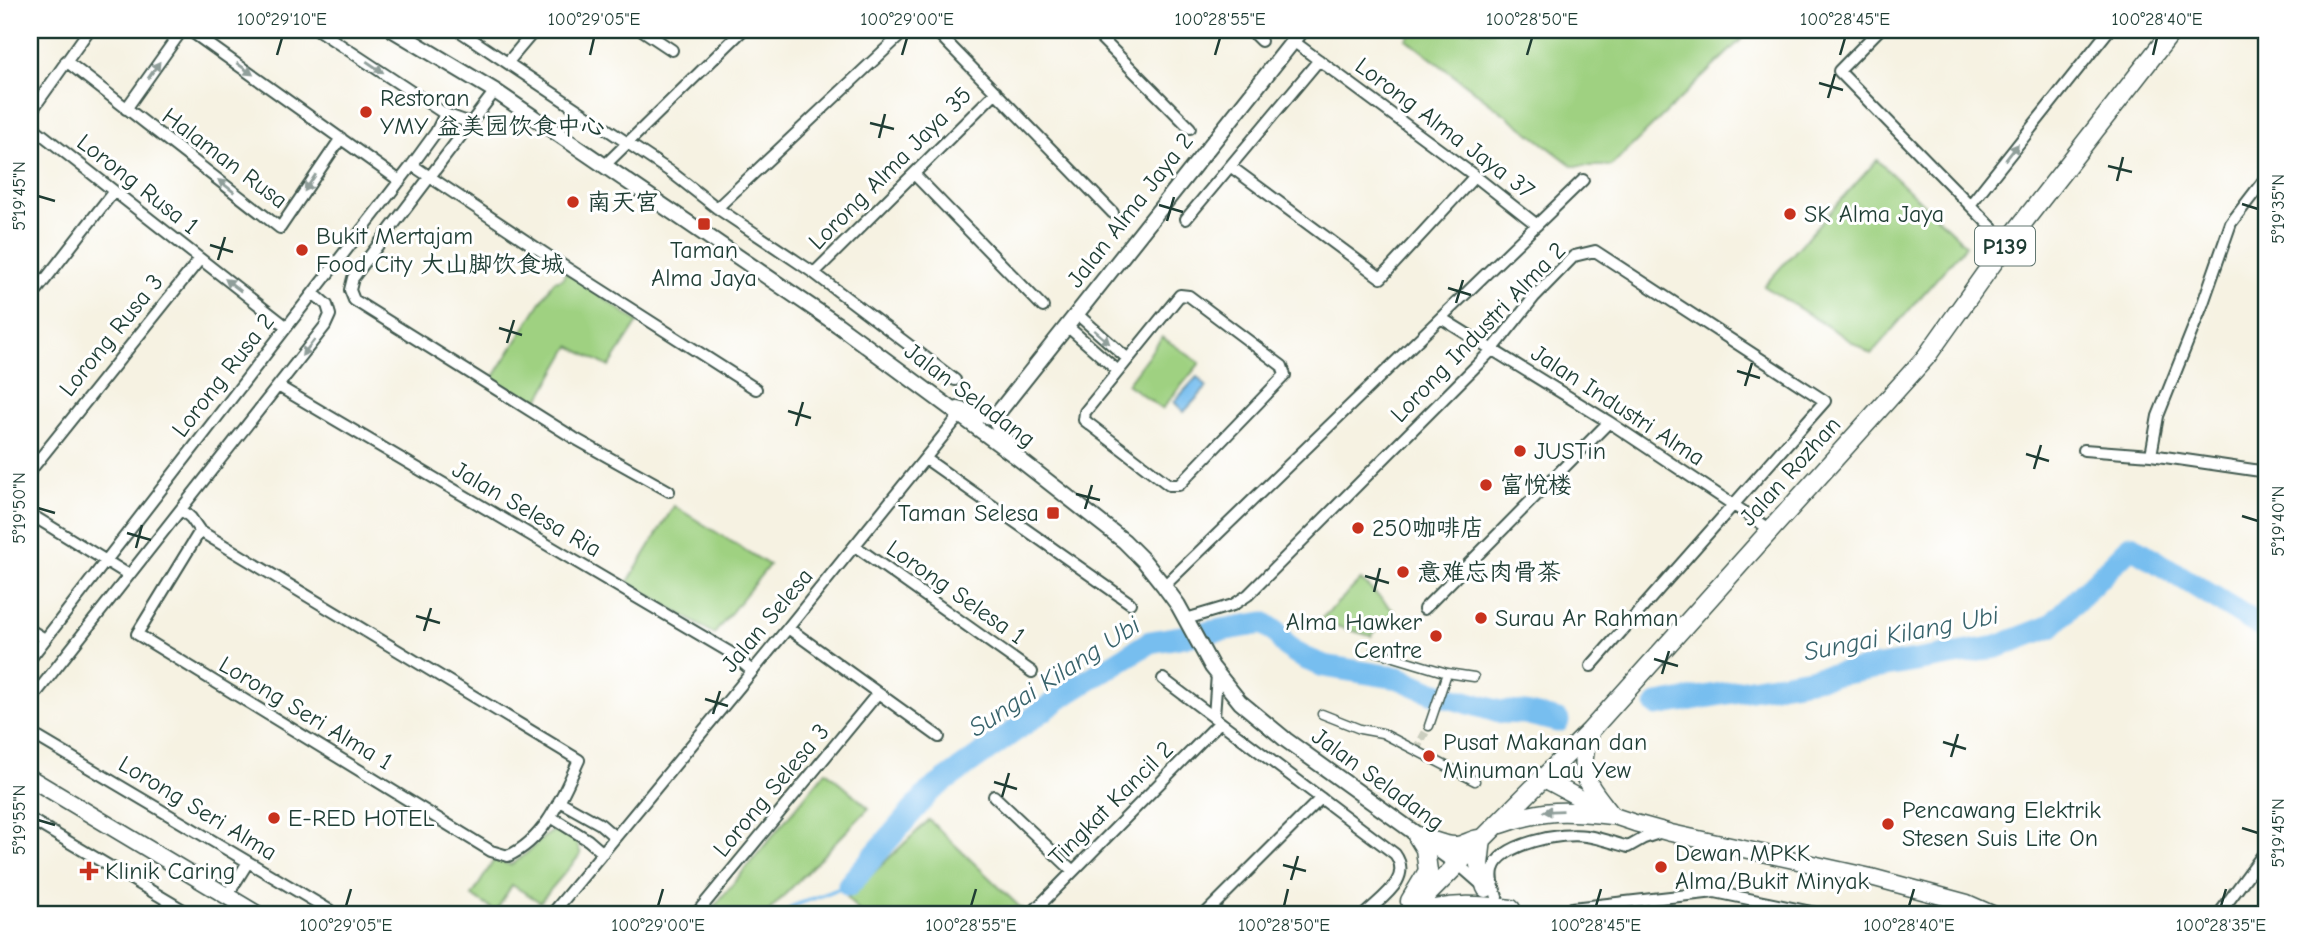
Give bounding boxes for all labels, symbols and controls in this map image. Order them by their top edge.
text: 100°29'10"E [237,9,327,30]
text: 100°29'05"E [548,9,640,30]
text: 100°29'00"E [860,9,954,30]
text: 100°28'55"E [1174,9,1266,30]
text: 100°28'50"E [1486,9,1578,30]
text: 100°28'45"E [1800,9,1890,30]
text: 100°28'40"E [2111,9,2203,30]
street label: Lorong Alma Jaya 37 [1350,51,1540,205]
one-way arrow [147,61,161,79]
one-way arrow [365,61,385,74]
one-way arrow [236,62,254,76]
street label: Lorong Alma Jaya 35 [803,81,977,255]
place label: Restoran YMY 益美园饮食中心 [380,84,605,140]
street label: Halaman Rusa [157,102,293,214]
marker: Restoran YMY 益美园饮食中心 [358,104,374,120]
street label: Jalan Alma Jaya 2 [1061,127,1199,293]
street label: Lorong Rusa 1 [72,128,204,240]
one-way arrow [2005,143,2020,161]
text: 5°19'45"N [9,161,30,231]
one-way arrow [303,174,317,192]
text: 5°19'35"N [2268,174,2289,244]
one-way arrow [217,179,235,194]
place label: 南天宫 [587,188,659,216]
marker: 南天宫 [565,194,581,210]
place label: SK Alma Jaya [1804,200,1944,228]
marker: SK Alma Jaya [1782,206,1798,222]
marker: Taman Alma Jaya [696,216,712,232]
place label: Bukit Mertajam Food City 大山脚饮食城 [316,222,564,278]
road number: P139 [1975,227,2035,266]
place label: Taman Alma Jaya [651,236,757,292]
street label: Lorong Industri Alma 2 [1385,236,1571,428]
marker: Bukit Mertajam Food City 大山脚饮食城 [294,242,310,258]
street label: Lorong Rusa 3 [53,268,169,402]
one-way arrow [225,278,243,293]
street label: Lorong Rusa 2 [166,307,280,443]
one-way arrow [1094,329,1111,344]
street label: Jalan Seladang [899,337,1041,453]
street label: Jalan Industri Alma [1526,338,1710,472]
one-way arrow [301,339,316,356]
street label: Jalan Rozhan [1734,411,1846,531]
place label: JUSTin [1534,437,1606,465]
marker: JUSTin [1512,443,1528,459]
street label: Jalan Selesa Ria [448,455,606,563]
place label: 富悦楼 [1500,471,1572,499]
text: 5°19'50"N [9,472,30,544]
marker: 富悦楼 [1478,477,1494,493]
text: 5°19'40"N [2268,486,2289,556]
place label: Taman Selesa [898,499,1039,527]
marker: Taman Selesa [1045,505,1061,521]
place label: 250咖啡店 [1372,514,1484,542]
marker: 250咖啡店 [1350,520,1366,536]
street label: Lorong Selesa 1 [881,534,1031,650]
place label: 意难忘肉骨茶 [1417,558,1561,586]
street label: Jalan Selesa [715,562,819,678]
marker: 意难忘肉骨茶 [1395,564,1411,580]
water label: Sungai Kilang Ubi [1801,600,2002,668]
place label: Surau Ar Rahman [1495,604,1679,632]
place label: Alma Hawker Centre [1286,608,1422,664]
water label: Sungai Kilang Ubi [963,610,1147,743]
marker: Surau Ar Rahman [1473,610,1489,626]
marker: Alma Hawker Centre [1428,628,1444,644]
street label: Lorong Seri Alma 1 [214,650,398,776]
street label: Lorong Selesa 3 [707,718,835,862]
street label: Jalan Seladang [1307,722,1449,836]
place label: Pusat Makanan dan Minuman Lau Yew [1443,728,1647,784]
street label: Tingkat Kancil 2 [1043,735,1179,871]
marker: Pusat Makanan dan Minuman Lau Yew [1421,748,1437,764]
street label: Lorong Seri Alma [114,750,282,866]
text: 5°19'55"N [9,785,30,855]
place label: Pencawang Elektrik Stesen Suis Lite On [1902,796,2101,852]
text: 5°19'45"N [2268,798,2289,868]
place label: E-RED HOTEL [288,804,434,832]
one-way arrow [1541,806,1563,817]
marker: E-RED HOTEL [266,810,282,826]
marker: Pencawang Elektrik Stesen Suis Lite On [1880,816,1896,832]
place label: Dewan MPKK Alma/Bukit Minyak [1675,839,1870,895]
place label: Klinik Caring [105,857,236,885]
marker: Dewan MPKK Alma/Bukit Minyak [1653,859,1669,875]
marker: Klinik Caring [79,861,99,881]
text: 100°29'05"E [300,915,392,936]
text: 100°29'00"E [611,915,705,936]
text: 100°28'55"E [925,915,1017,936]
text: 100°28'50"E [1238,915,1330,936]
text: 100°28'45"E [1551,915,1641,936]
text: 100°28'40"E [1863,915,1955,936]
text: 100°28'35"E [2176,915,2266,936]

